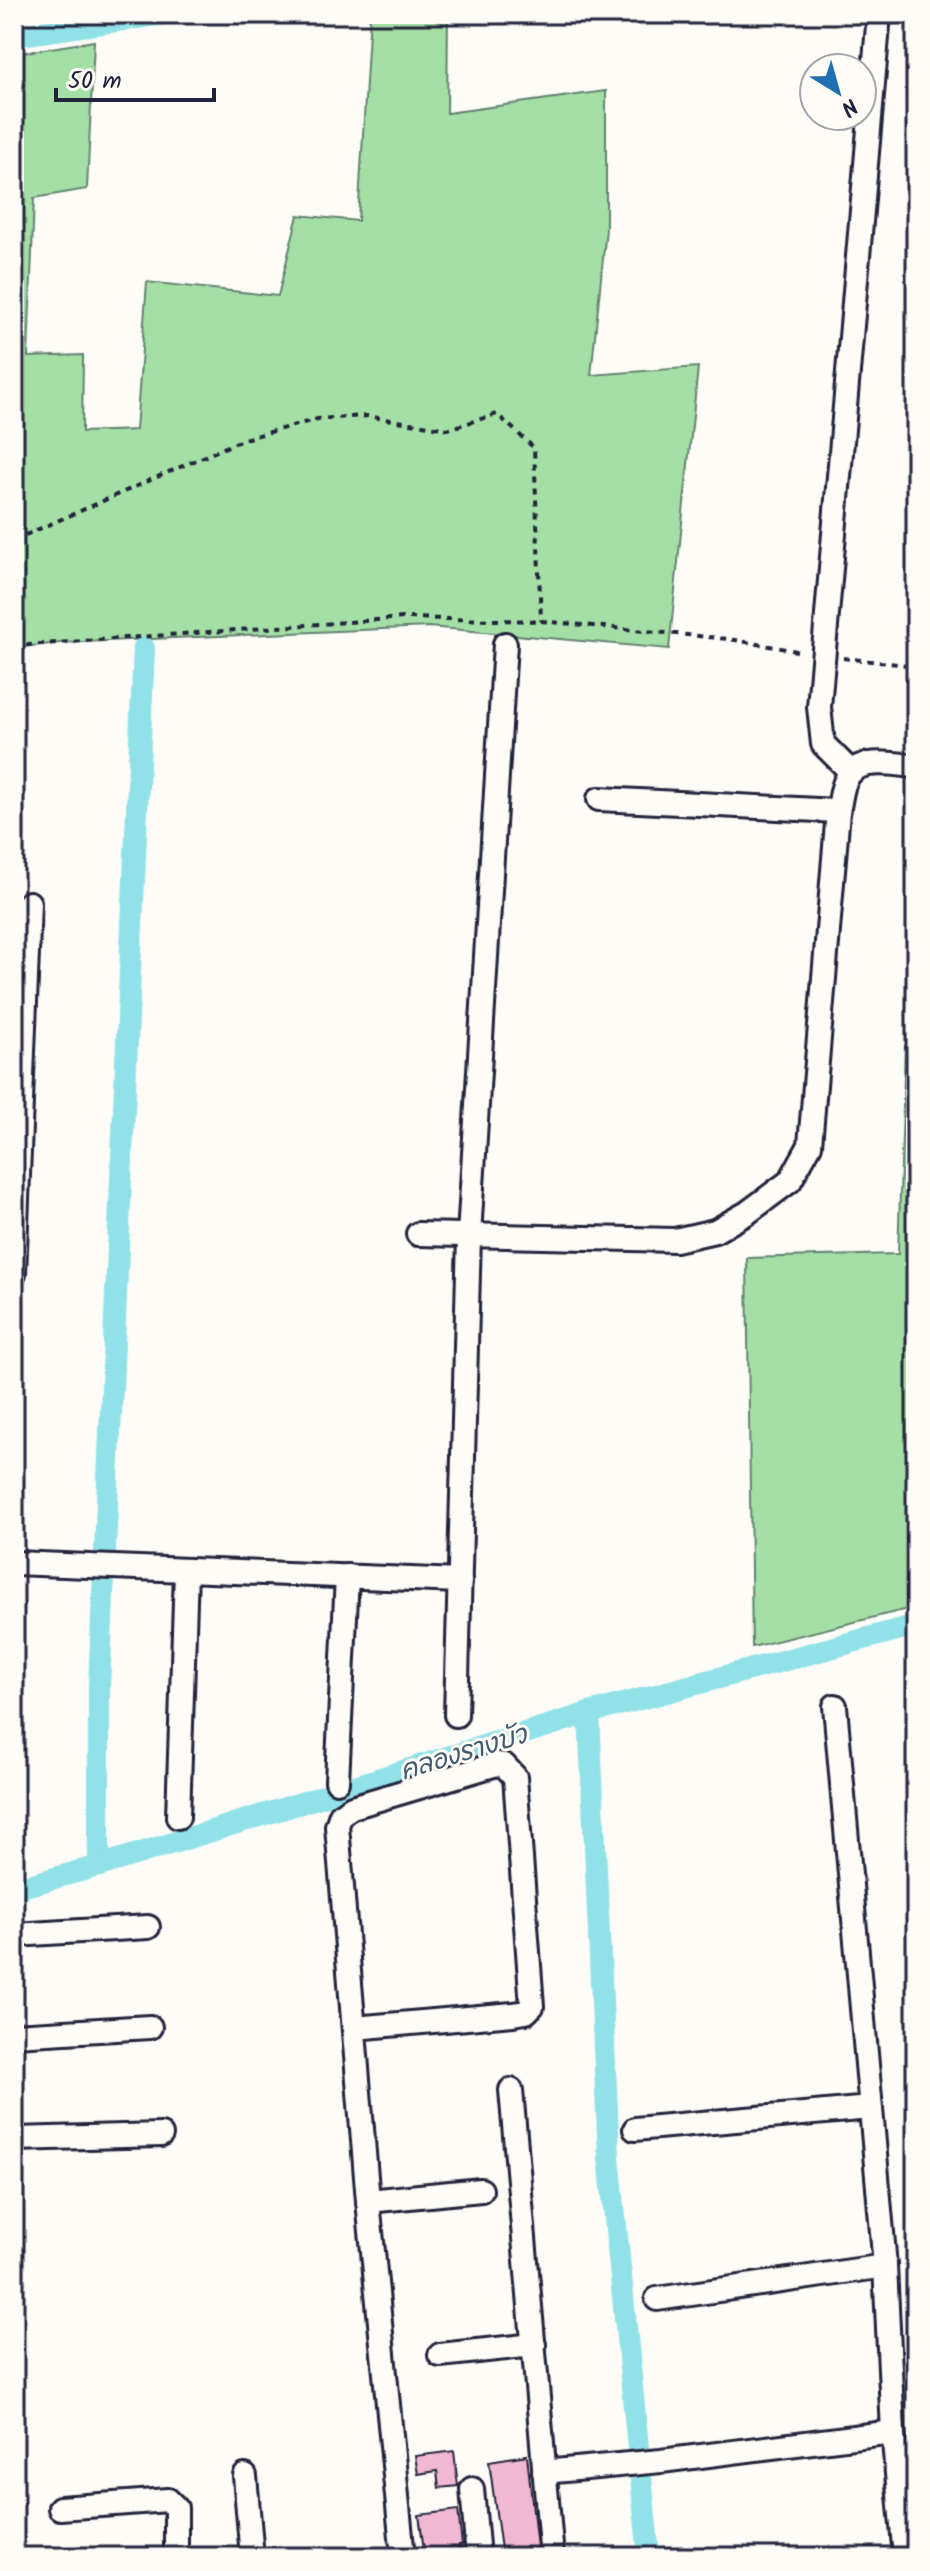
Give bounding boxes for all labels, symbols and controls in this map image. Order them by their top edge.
scale bar [56,52,214,102]
north arrow [798,52,878,132]
text: 50 m [68,62,122,101]
text: N [832,88,865,124]
water label: คลองรางบัว [395,1714,535,1793]

